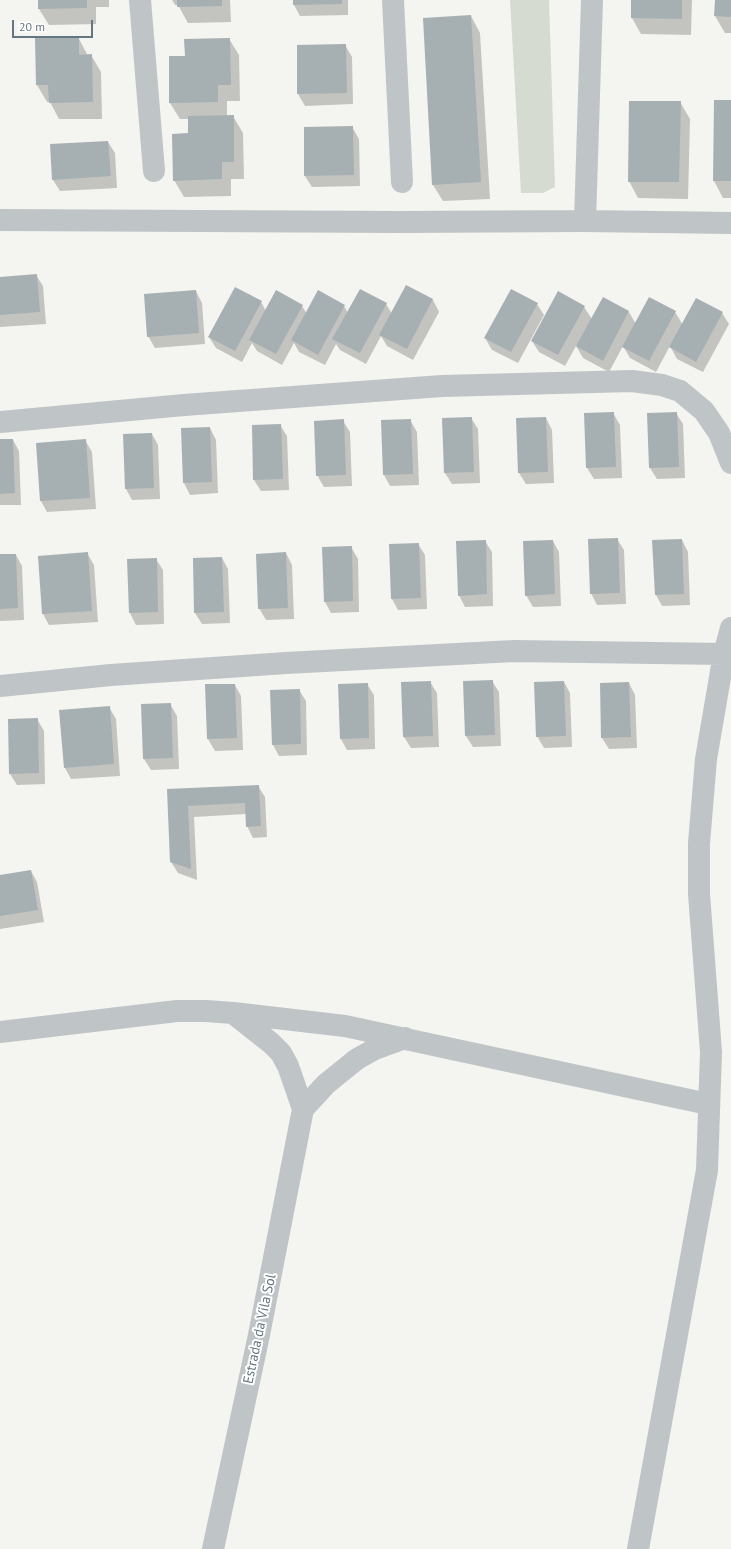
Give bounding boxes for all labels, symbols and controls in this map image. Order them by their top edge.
scale bar [14,12,95,38]
text: 20 m [19,19,45,34]
street label: Estrada da Vila Sol [240,1273,280,1385]

